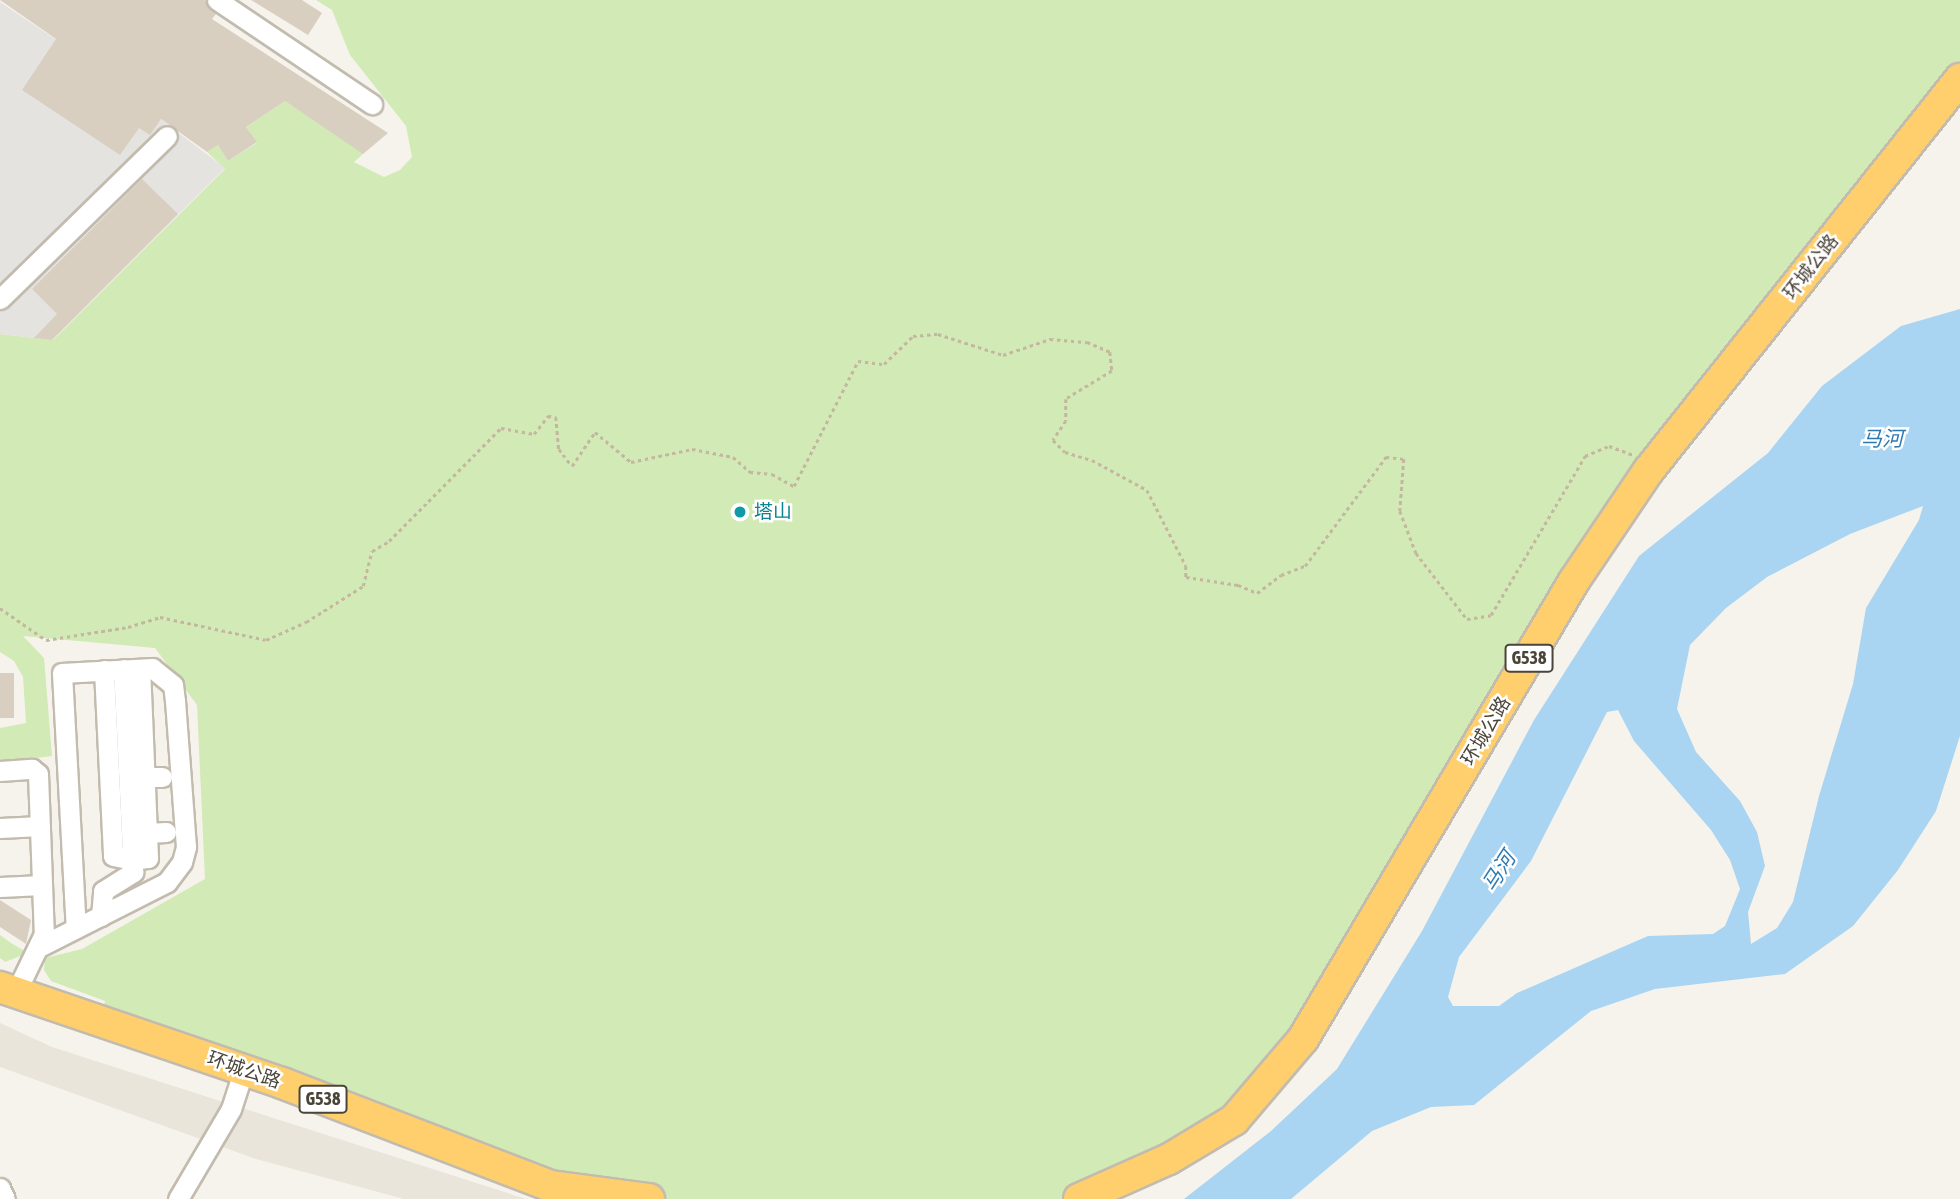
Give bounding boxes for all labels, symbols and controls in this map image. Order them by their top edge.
street label: 环城公路 [1779,230,1843,304]
water label: 马河 [1861,425,1903,451]
place label: 塔山 [754,501,792,523]
marker: 塔山 [732,504,748,520]
road number: G538 [1504,644,1554,672]
street label: 环城公路 [1457,693,1515,769]
water label: 马河 [1476,847,1520,895]
street label: 环城公路 [204,1047,284,1093]
road number: G538 [298,1084,348,1114]

